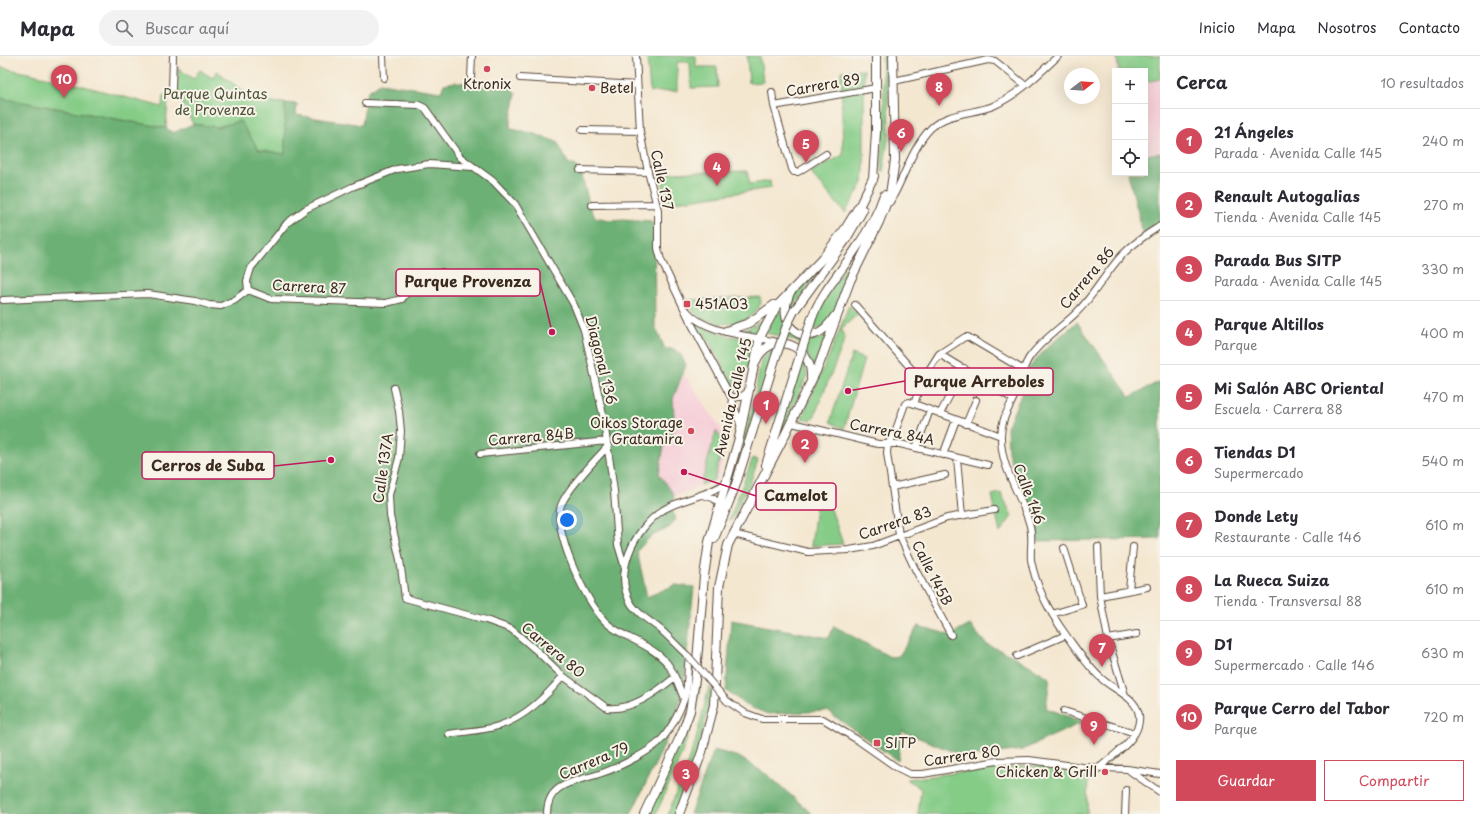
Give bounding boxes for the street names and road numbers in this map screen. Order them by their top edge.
street label: Carrera 89 [784,68,862,101]
street label: Calle 137 [646,148,679,212]
street label: Carrera 86 [1054,242,1119,313]
street label: Carrera 87 [271,274,347,299]
street label: Diagonal 136 [580,313,623,407]
street label: Avenida Calle 145 [709,336,756,458]
street label: Carrera 84A [848,413,936,450]
street label: Carrera 84B [487,422,575,451]
street label: Calle 137A [367,431,398,504]
street label: Calle 146 [1008,460,1051,527]
street label: Carrera 83 [856,500,934,545]
street label: Calle 145B [907,537,958,609]
street label: Carrera 80 [517,617,590,682]
street label: Carrera 79 [556,736,632,785]
street label: Carrera 80 [922,740,1002,771]

